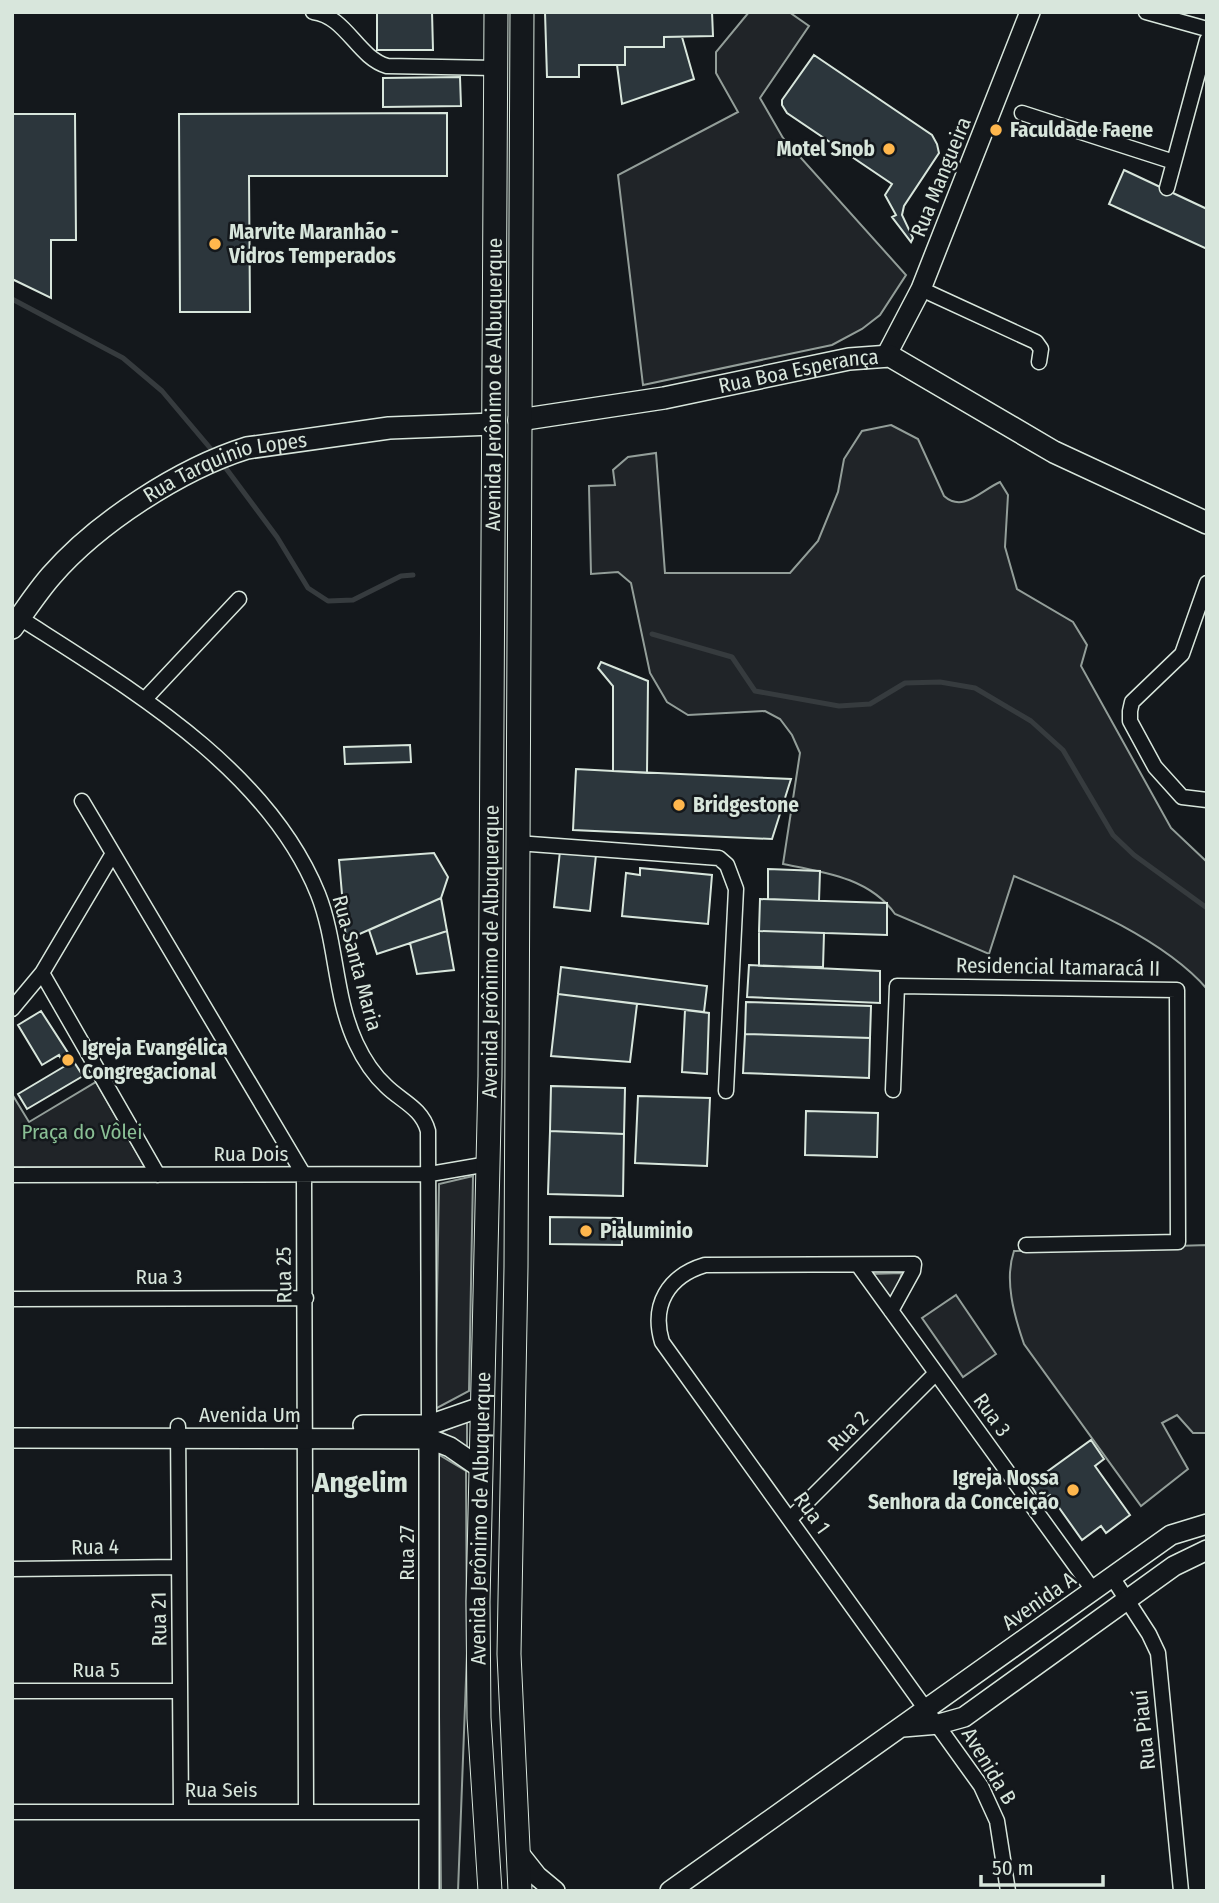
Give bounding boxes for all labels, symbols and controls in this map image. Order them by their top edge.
street label: Rua Mangueira [905,113,977,241]
place label: Faculdade Faene [1010,117,1153,143]
marker: Faculdade Faene [988,122,1004,138]
place label: Motel Snob [776,136,875,162]
marker: Motel Snob [881,141,897,157]
place label: Marvite Maranhão - Vidros Temperados [228,219,399,269]
marker: Marvite Maranhão - Vidros Temperados [207,236,223,252]
street label: Avenida Jerônimo de Albuquerque [480,238,508,531]
street label: Rua Boa Esperança [716,344,879,399]
street label: Rua Tarquinio Lopes [138,427,309,508]
place label: Bridgestone [693,792,799,818]
marker: Bridgestone [671,797,687,813]
street label: Avenida Jerônimo de Albuquerque [476,805,505,1098]
street label: Rua Santa Maria [326,892,388,1034]
street label: Residencial Itamaracá II [956,952,1160,982]
place label: Igreja Evangélica Congregacional [82,1035,228,1085]
marker: Igreja Evangélica Congregacional [60,1052,76,1068]
park label: Praça do Vôlei [21,1119,143,1145]
street label: Rua Dois [213,1141,289,1167]
place label: Pialuminio [600,1218,693,1244]
marker: Pialuminio [578,1223,594,1239]
street label: Rua 25 [271,1246,297,1304]
street label: Rua 3 [135,1264,183,1290]
street label: Avenida Jerônimo de Albuquerque [465,1371,496,1665]
street label: Rua 3 [968,1388,1016,1442]
street label: Avenida Um [199,1402,301,1428]
street label: Rua 2 [822,1405,874,1457]
place label: Igreja Nossa Senhora da Conceição [868,1465,1059,1515]
district label: Angelim [313,1466,408,1499]
marker: Igreja Nossa Senhora da Conceição [1065,1482,1081,1498]
street label: Rua 1 [788,1487,836,1539]
street label: Rua 27 [394,1525,420,1581]
street label: Rua 4 [71,1534,119,1560]
street label: Avenida A [997,1566,1081,1636]
street label: Rua 21 [146,1591,172,1647]
street label: Rua 5 [72,1657,120,1683]
street label: Rua Piauí [1127,1689,1161,1771]
street label: Avenida B [956,1723,1022,1809]
street label: Rua Seis [185,1777,257,1803]
scale bar [981,1843,1104,1887]
text: 50 m [992,1855,1034,1881]

